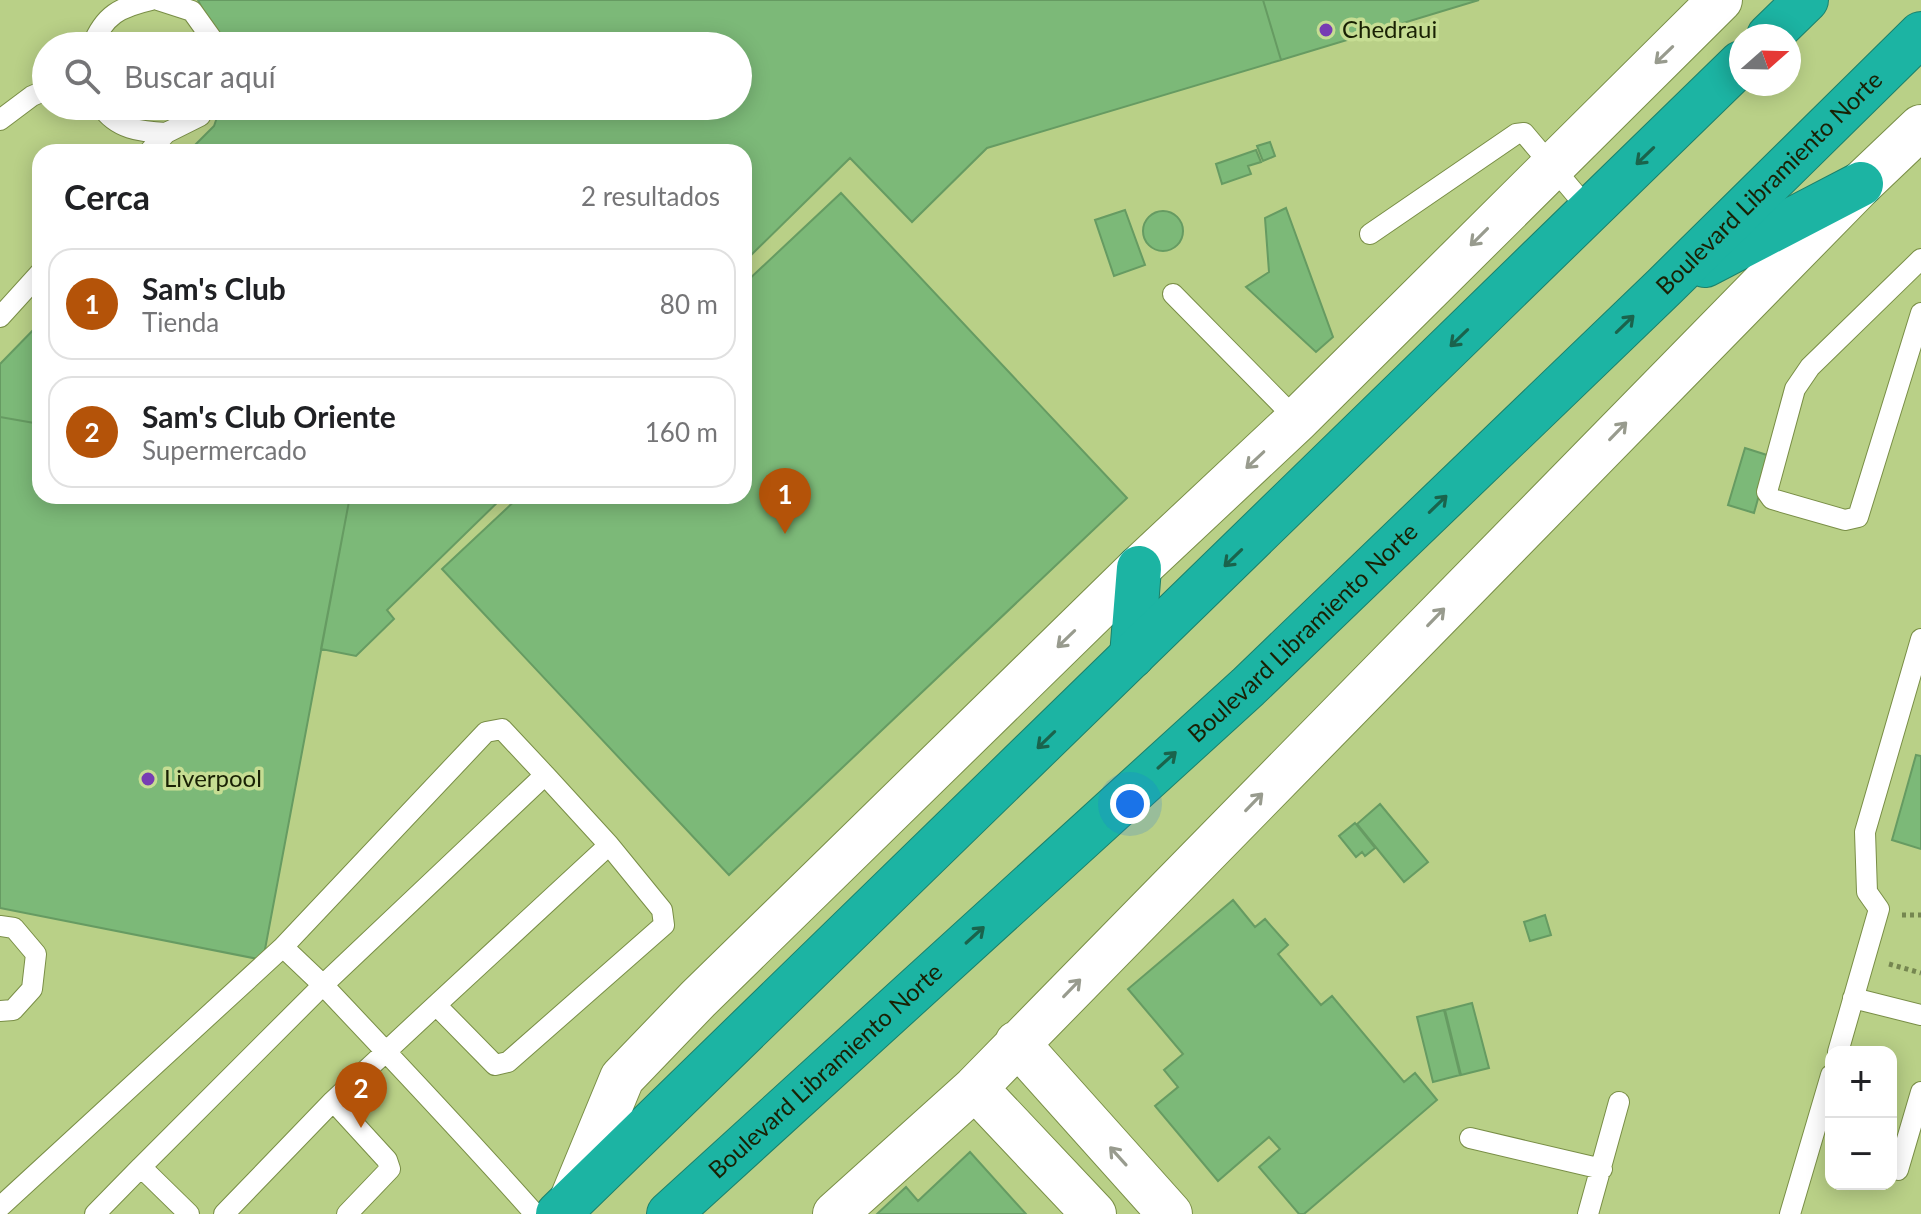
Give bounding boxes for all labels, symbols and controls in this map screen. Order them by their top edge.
place label: Chedraui [1342,14,1437,43]
marker: Chedraui [1317,21,1335,39]
north arrow [1729,24,1801,96]
search box [32,32,752,120]
one-way arrow [1654,45,1674,64]
icon: search [60,54,104,98]
text: Buscar aquí [124,58,276,94]
street label: Boulevard Libramiento Norte [1649,65,1887,300]
one-way arrow [1636,146,1655,165]
text: Cerca [64,176,150,217]
text: 2 resultados [581,180,720,212]
one-way arrow [1469,228,1489,247]
text: Sam's Club [142,270,286,306]
text: 1 [84,288,100,320]
text: 80 m [660,288,718,320]
text: Tienda [142,306,219,338]
one-way arrow [1615,315,1635,334]
one-way arrow [1449,328,1469,347]
text: Sam's Club Oriente [142,398,396,434]
text: 2 [84,416,100,448]
text: 160 m [645,416,718,448]
one-way arrow [1608,422,1627,441]
text: Supermercado [142,434,307,466]
one-way arrow [1245,450,1265,468]
pin: 1 [759,468,811,534]
one-way arrow [1428,495,1448,514]
street label: Boulevard Libramiento Norte [1181,516,1423,748]
one-way arrow [1223,549,1243,568]
one-way arrow [1426,608,1445,627]
one-way arrow [1057,629,1076,648]
one-way arrow [1037,730,1056,749]
one-way arrow [1157,751,1177,769]
place label: Liverpool [164,763,262,792]
marker: Liverpool [139,770,157,788]
your location [1110,784,1150,824]
one-way arrow [1244,793,1263,812]
one-way arrow [965,926,985,945]
street label: Boulevard Libramiento Norte [702,957,948,1184]
one-way arrow [1062,978,1081,998]
map controls [1825,1046,1897,1190]
button: + [1825,1046,1897,1118]
pin: 2 [335,1062,387,1128]
button: − [1825,1118,1897,1190]
one-way arrow [1109,1146,1128,1166]

